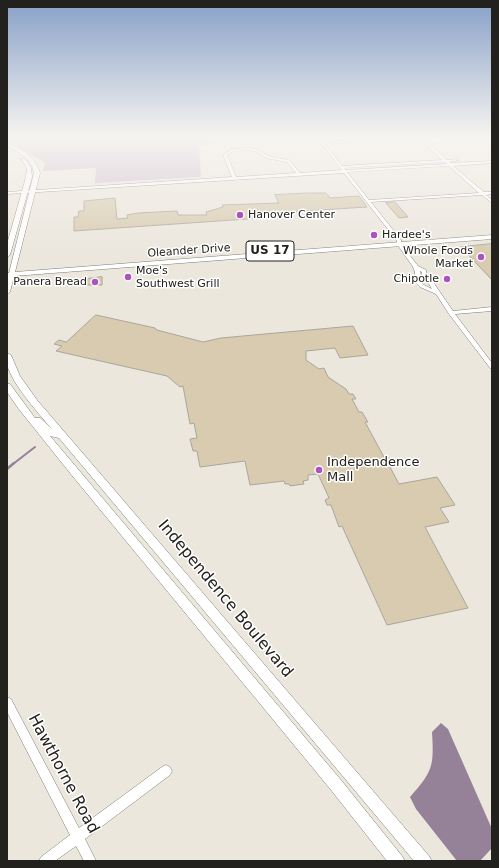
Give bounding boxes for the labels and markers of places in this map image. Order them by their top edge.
place label: Hanover Center [248,208,335,222]
marker: Hanover Center [235,210,245,220]
place label: Hardee's [382,228,431,242]
marker: Hardee's [369,230,379,240]
place label: Whole Foods Market [403,244,473,270]
marker: Whole Foods Market [476,252,486,262]
place label: Moe's Southwest Grill [136,264,219,290]
marker: Moe's Southwest Grill [123,272,133,282]
place label: Chipotle [393,272,439,286]
marker: Chipotle [442,274,452,284]
place label: Panera Bread [13,275,87,289]
marker: Panera Bread [90,277,100,287]
place label: Independence Mall [327,455,419,486]
marker: Independence Mall [314,465,324,475]

